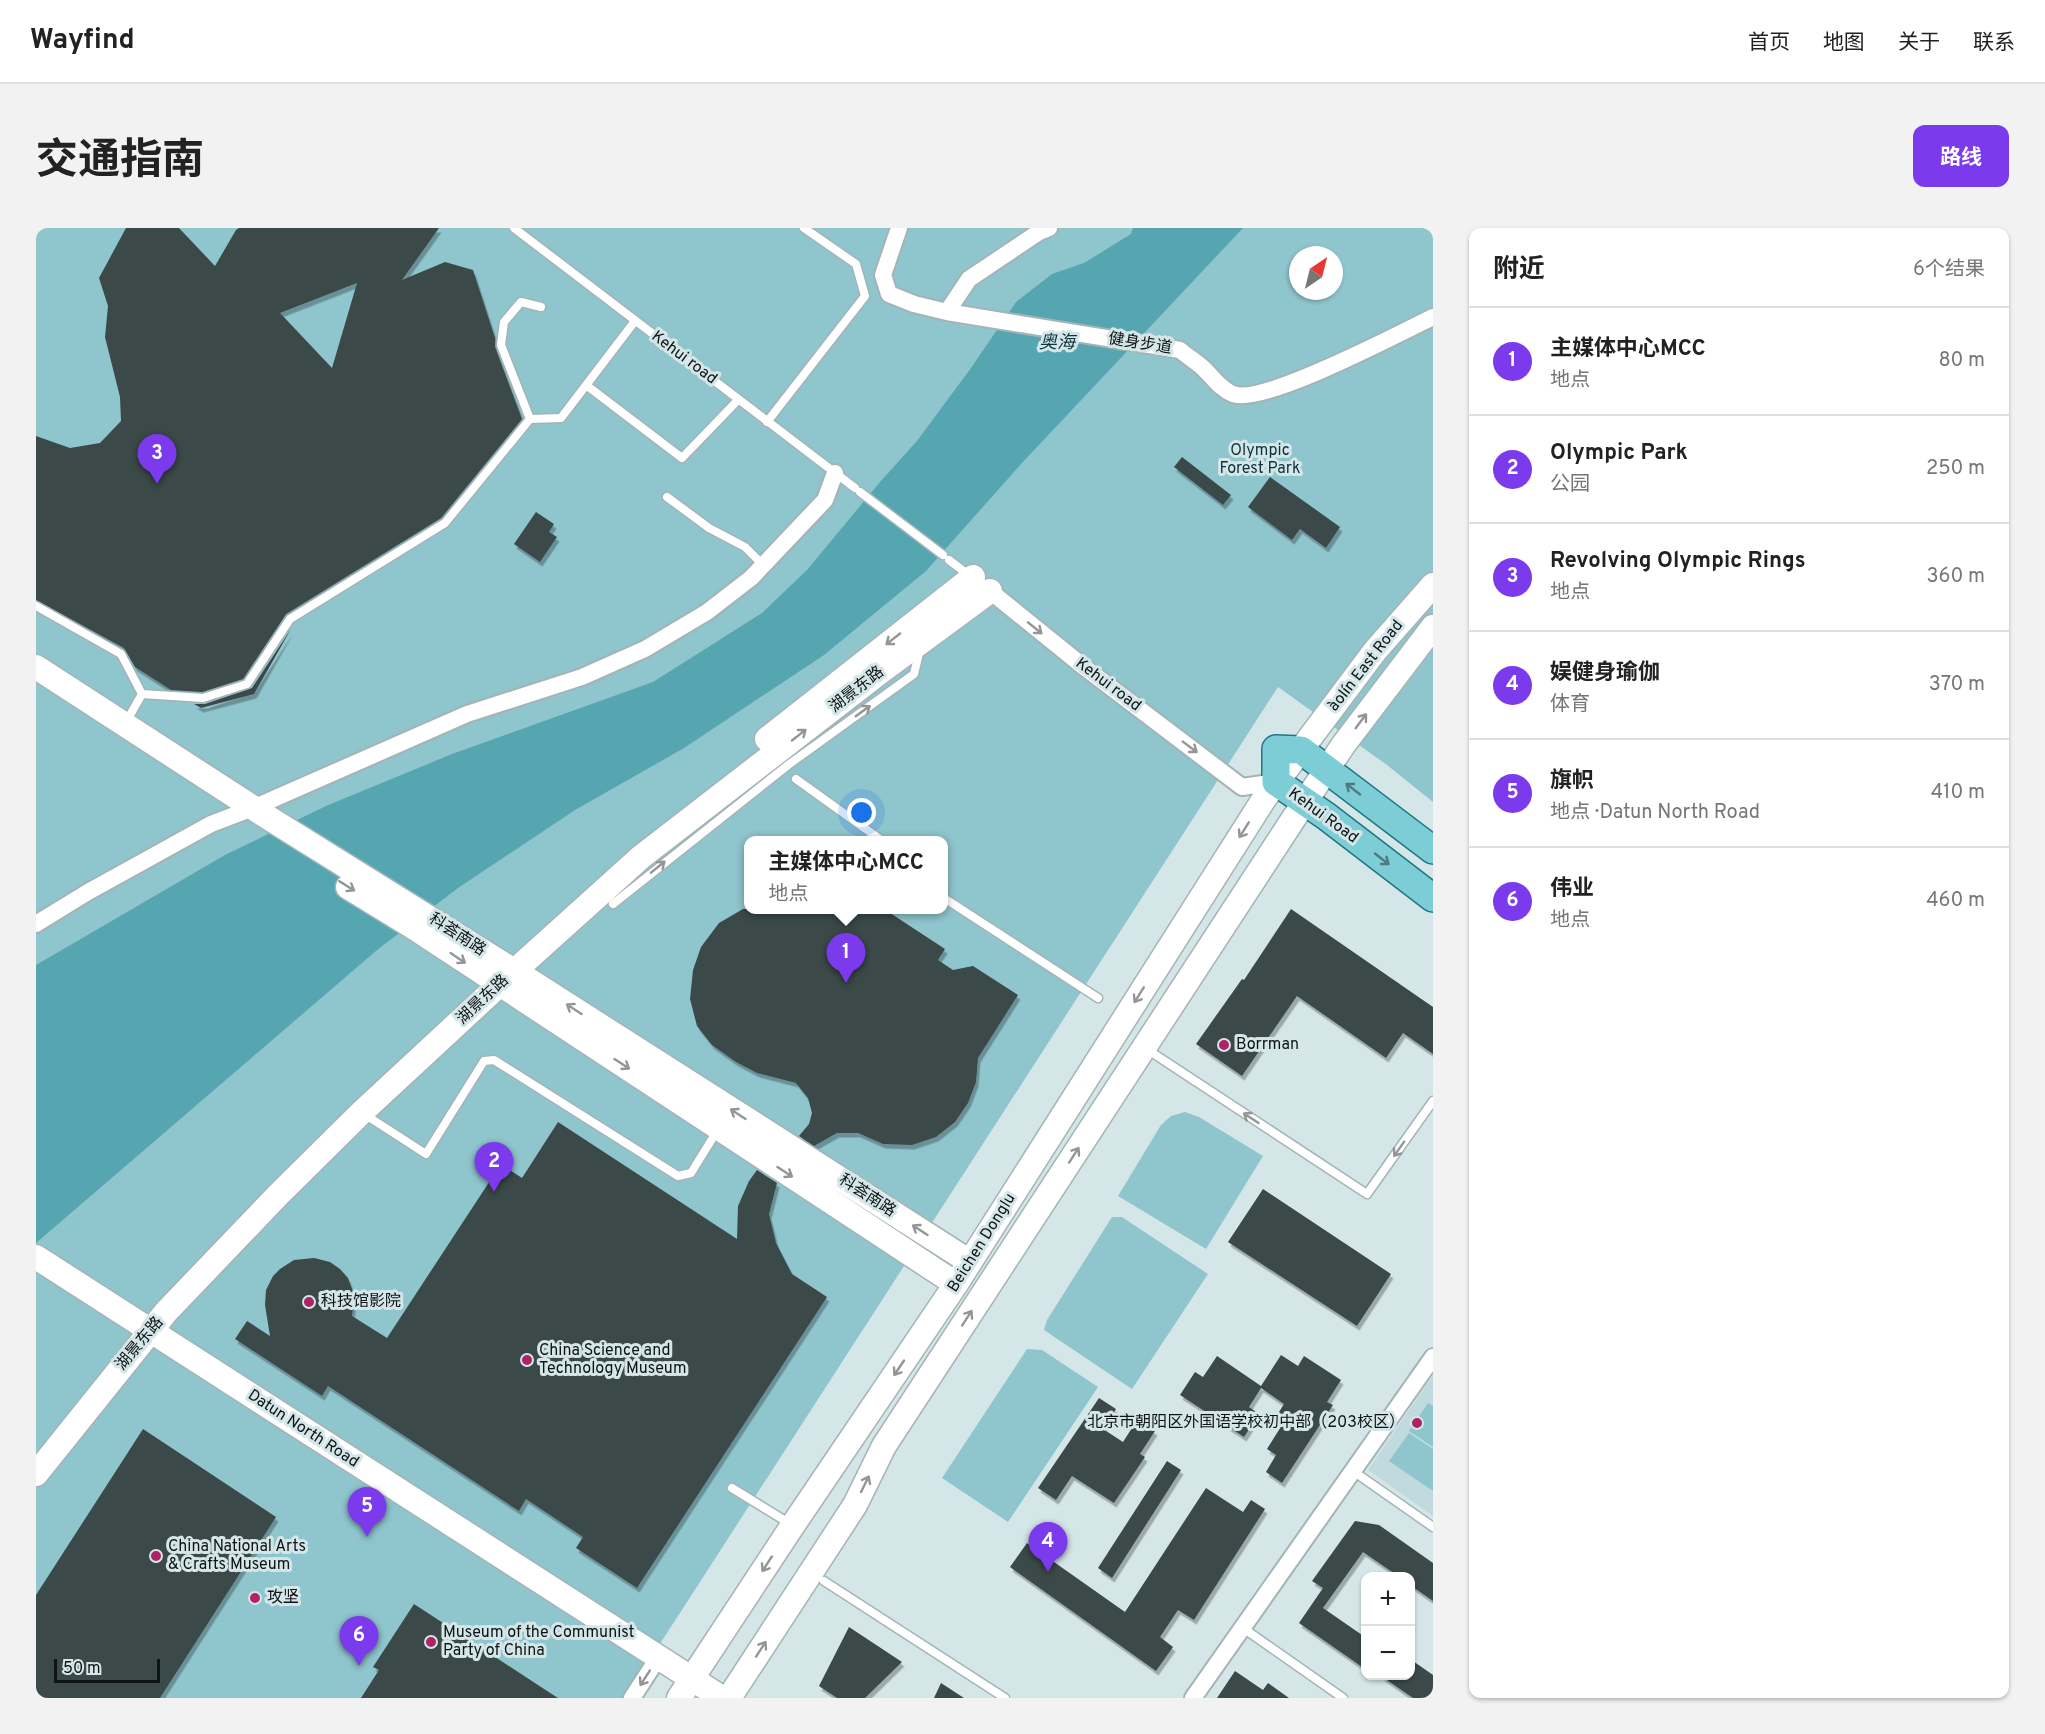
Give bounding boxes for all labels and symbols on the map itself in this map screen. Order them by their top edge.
north arrow [1289,246,1343,300]
street label: Kehui road [647,327,721,389]
street label: 健身步道 [1107,329,1173,359]
water label: 奥海 [1039,332,1078,355]
pin: 3 [138,434,176,484]
park label: Olympic Forest Park [1219,441,1301,479]
street label: àolín East Road [1324,616,1408,716]
one-way arrow [1027,621,1043,634]
one-way arrow [886,633,902,646]
street label: Kehui road [1071,654,1145,716]
street label: 湖景东路 [826,662,888,718]
one-way arrow [855,705,871,717]
one-way arrow [1355,713,1367,729]
one-way arrow [790,729,806,742]
one-way arrow [1181,741,1197,754]
one-way arrow [1345,782,1361,795]
street label: Kehui Road [1284,784,1362,848]
your location [847,798,876,827]
one-way arrow [1237,822,1250,839]
one-way arrow [1374,853,1390,866]
one-way arrow [649,860,665,873]
one-way arrow [338,881,355,893]
street label: 科荟南路 [425,909,489,961]
pin: 1 [826,934,866,983]
one-way arrow [450,952,466,964]
street label: 湖景东路 [453,971,513,1029]
one-way arrow [1133,986,1145,1003]
one-way arrow [566,1003,583,1015]
place label: Borrman [1236,1035,1299,1055]
marker: Borrman [1217,1038,1231,1052]
one-way arrow [613,1058,630,1071]
one-way arrow [731,1108,747,1120]
one-way arrow [1243,1112,1260,1124]
one-way arrow [1393,1140,1405,1156]
pin: 2 [474,1142,514,1192]
one-way arrow [1068,1147,1080,1164]
one-way arrow [776,1165,793,1178]
street label: 科荟南路 [835,1170,899,1222]
street label: Beichen Donglu [944,1190,1020,1296]
one-way arrow [912,1224,929,1237]
place label: 科技馆影院 [321,1292,401,1312]
marker: 科技馆影院 [302,1295,316,1309]
one-way arrow [961,1310,974,1327]
street label: 湖景东路 [112,1313,168,1375]
place label: China Science and Technology Museum [539,1341,686,1379]
marker: China Science and Technology Museum [520,1353,534,1367]
one-way arrow [893,1359,906,1376]
street label: Datun North Road [244,1386,362,1472]
place label: 北京市朝阳区外国语学校初中部（203校区） [1087,1413,1405,1433]
marker: 北京市朝阳区外国语学校初中部（203校区） [1410,1416,1424,1430]
one-way arrow [860,1476,872,1494]
pin: 5 [348,1488,386,1537]
pin: 4 [1028,1522,1068,1572]
place label: China National Arts & Crafts Museum [168,1537,306,1575]
marker: China National Arts & Crafts Museum [149,1549,163,1563]
one-way arrow [761,1555,773,1572]
place label: 攻坚 [267,1588,299,1608]
marker: 攻坚 [248,1591,262,1605]
pin: 6 [340,1616,378,1666]
place label: Museum of the Communist Party of China [443,1623,635,1661]
marker: Museum of the Communist Party of China [424,1635,438,1649]
one-way arrow [755,1641,767,1658]
scale bar [54,1656,160,1684]
one-way arrow [639,1669,651,1686]

